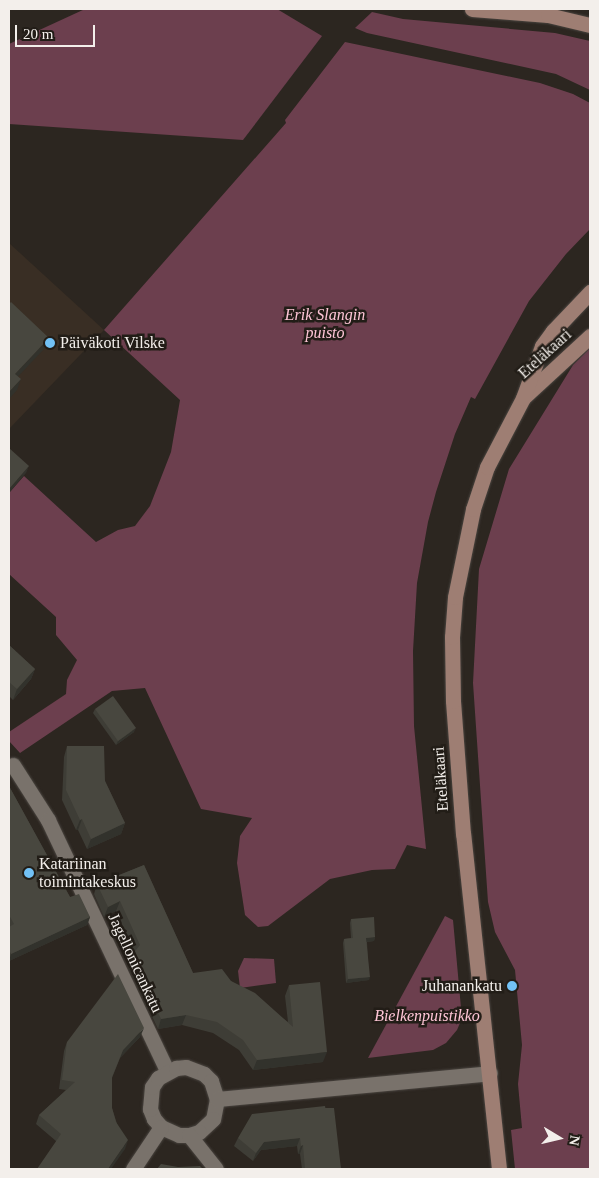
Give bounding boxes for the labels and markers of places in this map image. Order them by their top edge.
place label: Päiväkoti Vilske [60,333,165,353]
marker: Päiväkoti Vilske [44,337,56,349]
place label: Katariinan toimintakeskus [39,854,136,892]
marker: Katariinan toimintakeskus [23,867,35,879]
place label: Juhanankatu [422,976,502,996]
marker: Juhanankatu [506,980,518,992]

